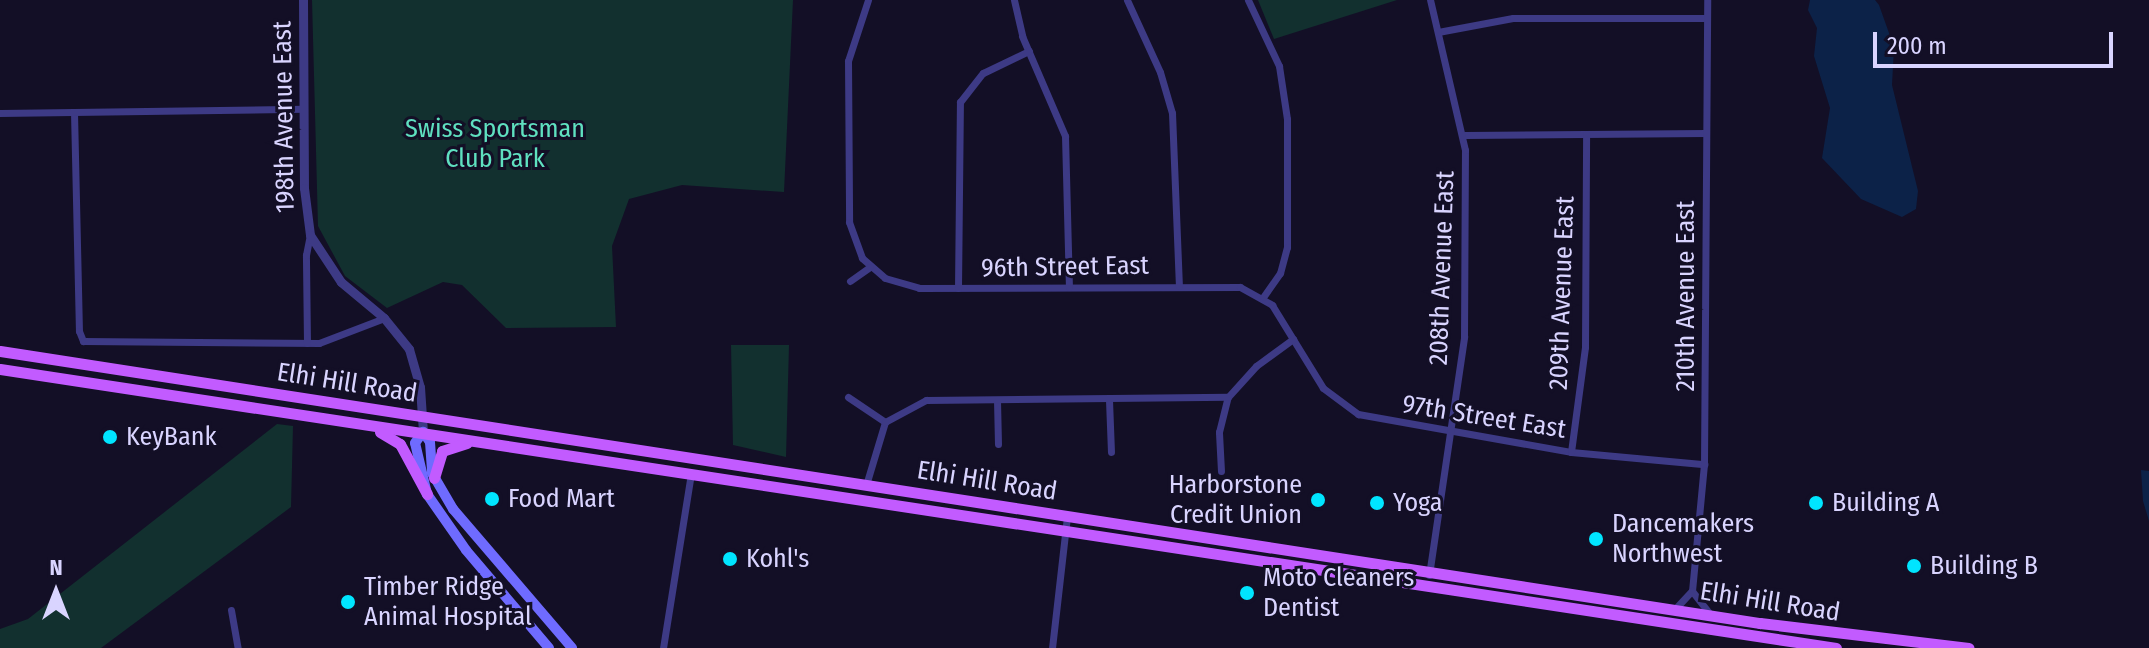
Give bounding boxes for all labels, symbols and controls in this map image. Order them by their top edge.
scale bar [1877,16,2117,66]
street label: 198th Avenue East [267,21,301,213]
text: 200 m [1887,32,1947,60]
park label: Swiss Sportsman Club Park [405,113,585,174]
street label: 208th Avenue East [1423,170,1461,366]
street label: 209th Avenue East [1543,195,1581,391]
street label: 210th Avenue East [1670,200,1702,392]
street label: 96th Street East [981,250,1149,284]
street label: Elhi Hill Road [275,357,419,409]
street label: 97th Street East [1400,389,1568,445]
place label: KeyBank [126,421,217,453]
marker: KeyBank [101,428,119,446]
street label: Elhi Hill Road [915,455,1059,507]
place label: Harborstone Credit Union [1169,469,1302,530]
place label: Food Mart [508,483,615,515]
place label: Yoga [1393,487,1443,519]
place label: Building A [1832,487,1939,519]
marker: Food Mart [483,490,501,508]
marker: Harborstone Credit Union [1309,491,1327,509]
marker: Yoga [1368,494,1386,512]
marker: Building A [1807,494,1825,512]
place label: Dancemakers Northwest [1612,508,1754,570]
marker: Dancemakers Northwest [1587,530,1605,548]
place label: Kohl's [746,543,809,575]
marker: Kohl's [721,550,739,568]
place label: Building B [1930,550,2038,582]
north arrow [16,552,96,632]
text: N [49,554,63,581]
marker: Building B [1905,557,1923,575]
place label: Moto Cleaners Dentist [1263,562,1414,624]
place label: Timber Ridge Animal Hospital [364,571,532,632]
street label: Elhi Hill Road [1698,576,1842,628]
marker: Moto Cleaners Dentist [1238,584,1256,602]
marker: Timber Ridge Animal Hospital [339,593,357,611]

